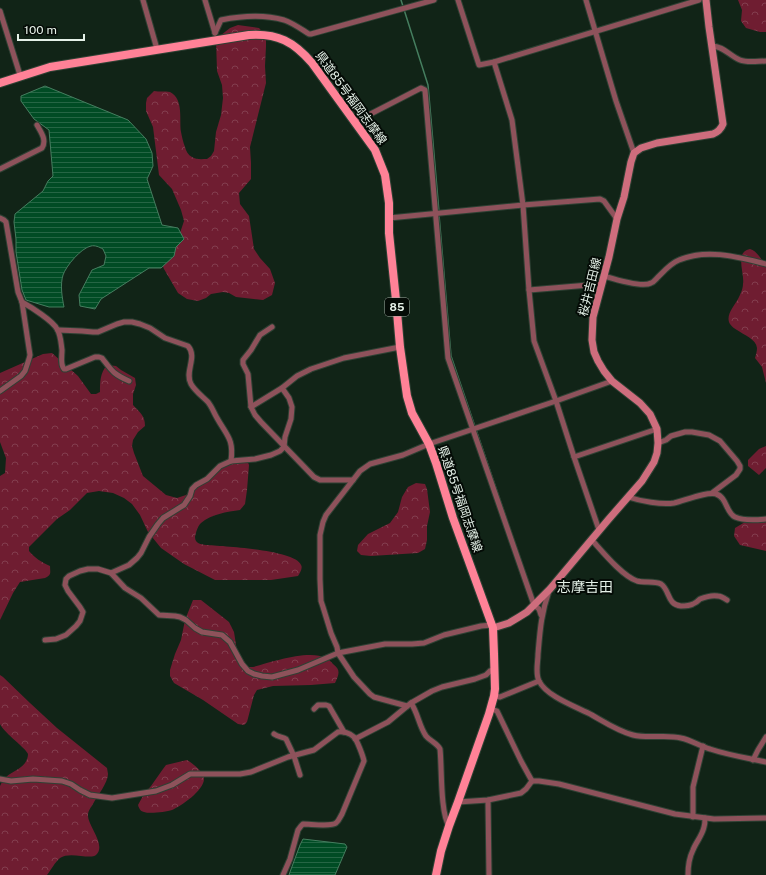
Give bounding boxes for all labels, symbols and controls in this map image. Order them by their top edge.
scale bar [18,16,84,42]
text: 100 m [24,23,57,37]
street label: 県道85号福岡志摩線 [313,49,389,147]
street label: 桜井吉田線 [576,256,604,318]
road number: 85 [385,298,409,316]
street label: 県道85号福岡志摩線 [435,444,485,554]
district label: 志摩吉田 [557,579,613,595]

